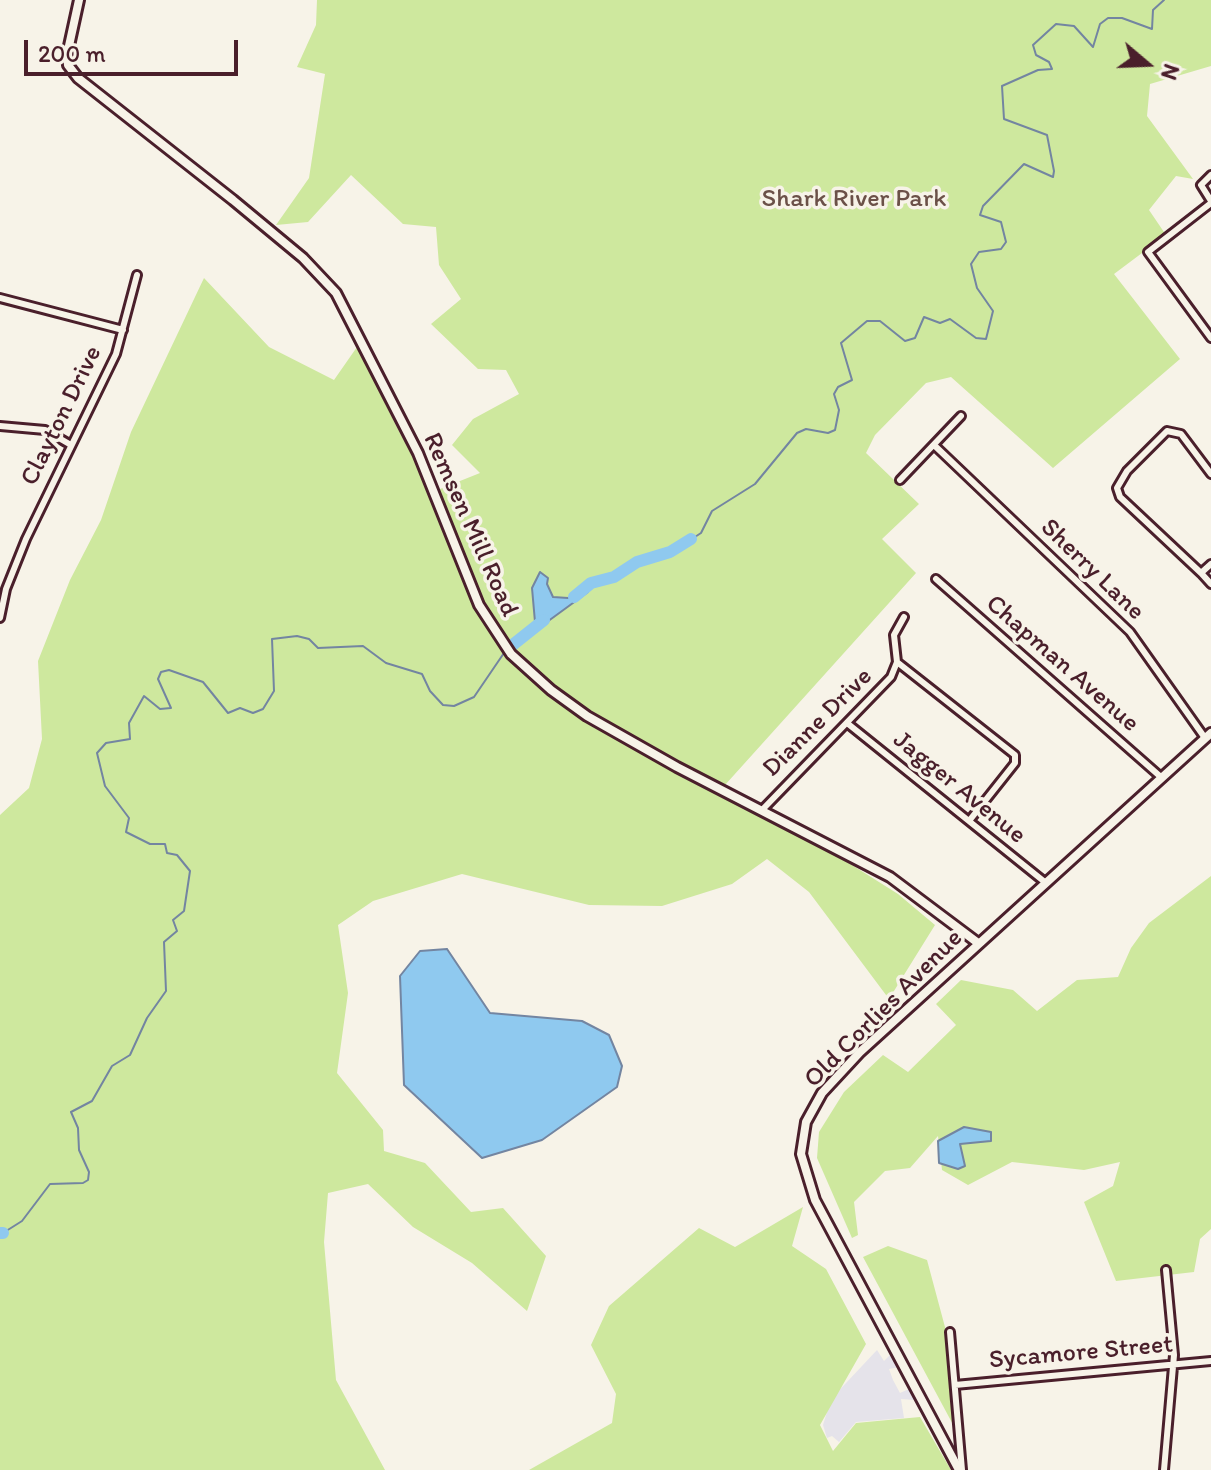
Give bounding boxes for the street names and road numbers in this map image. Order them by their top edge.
street label: Clayton Drive [15,341,109,491]
street label: Remsen Mill Road [415,428,525,622]
street label: Sherry Lane [1033,513,1151,627]
street label: Chapman Avenue [979,589,1145,739]
street label: Dianne Drive [757,662,879,784]
street label: Jagger Avenue [886,725,1032,851]
street label: Old Corlies Avenue [798,923,970,1095]
street label: Sycamore Street [988,1329,1174,1377]

